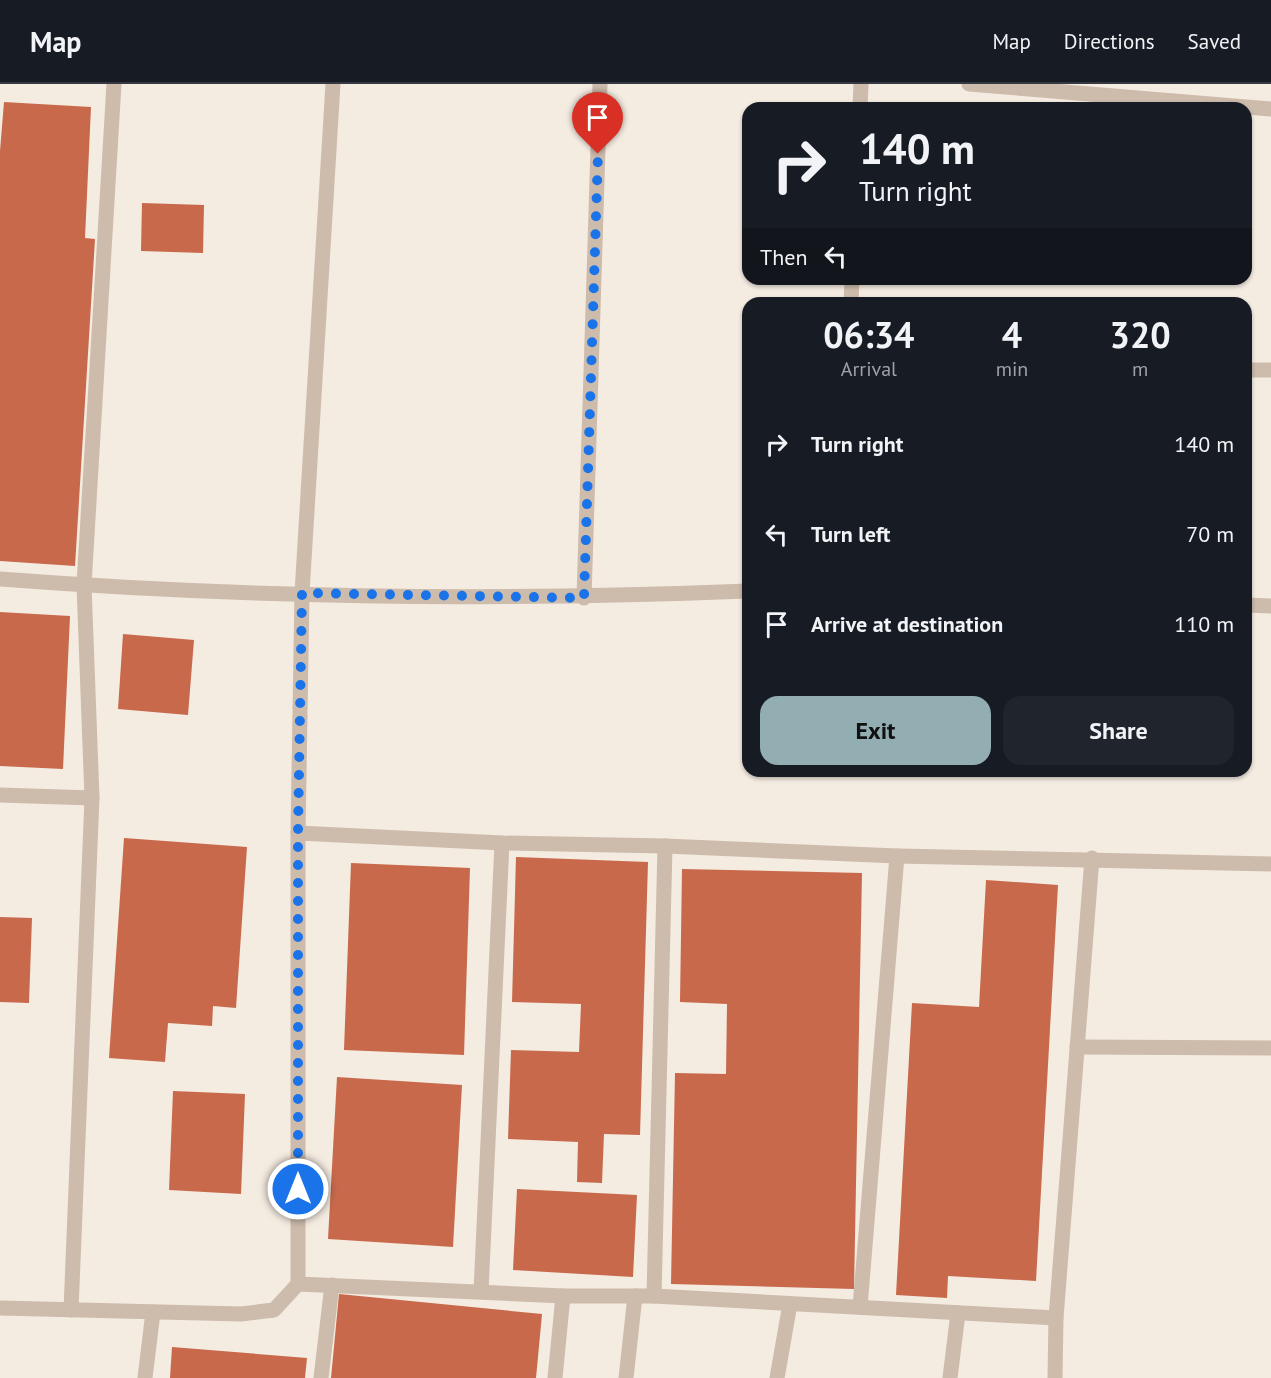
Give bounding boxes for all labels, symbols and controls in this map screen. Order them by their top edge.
text: Map [30,23,81,60]
text: Map [992,28,1031,55]
text: Directions [1064,28,1155,55]
text: Saved [1188,28,1241,55]
pin [572,92,623,154]
icon: arrive [581,101,614,134]
text: 140 m [859,121,975,176]
icon: right [760,126,838,204]
text: Turn right [859,174,972,208]
icon: left [819,240,852,273]
text: Then [760,243,807,271]
text: 06:34 [823,311,915,358]
text: 4 [1002,311,1022,358]
text: 320 [1110,311,1171,358]
text: Arrival [841,356,897,382]
text: min [996,356,1028,382]
text: m [1132,356,1148,382]
icon: right [760,428,793,461]
text: Turn right [811,430,903,458]
text: 140 m [1174,430,1234,458]
icon: left [760,518,793,551]
text: Turn left [811,520,891,548]
text: 70 m [1186,520,1234,548]
icon: arrive [760,608,793,641]
text: Arrive at destination [811,610,1003,638]
text: 110 m [1174,610,1234,638]
button: Exit [760,696,991,765]
button: Share [1003,696,1234,765]
position arrow [266,1157,330,1221]

